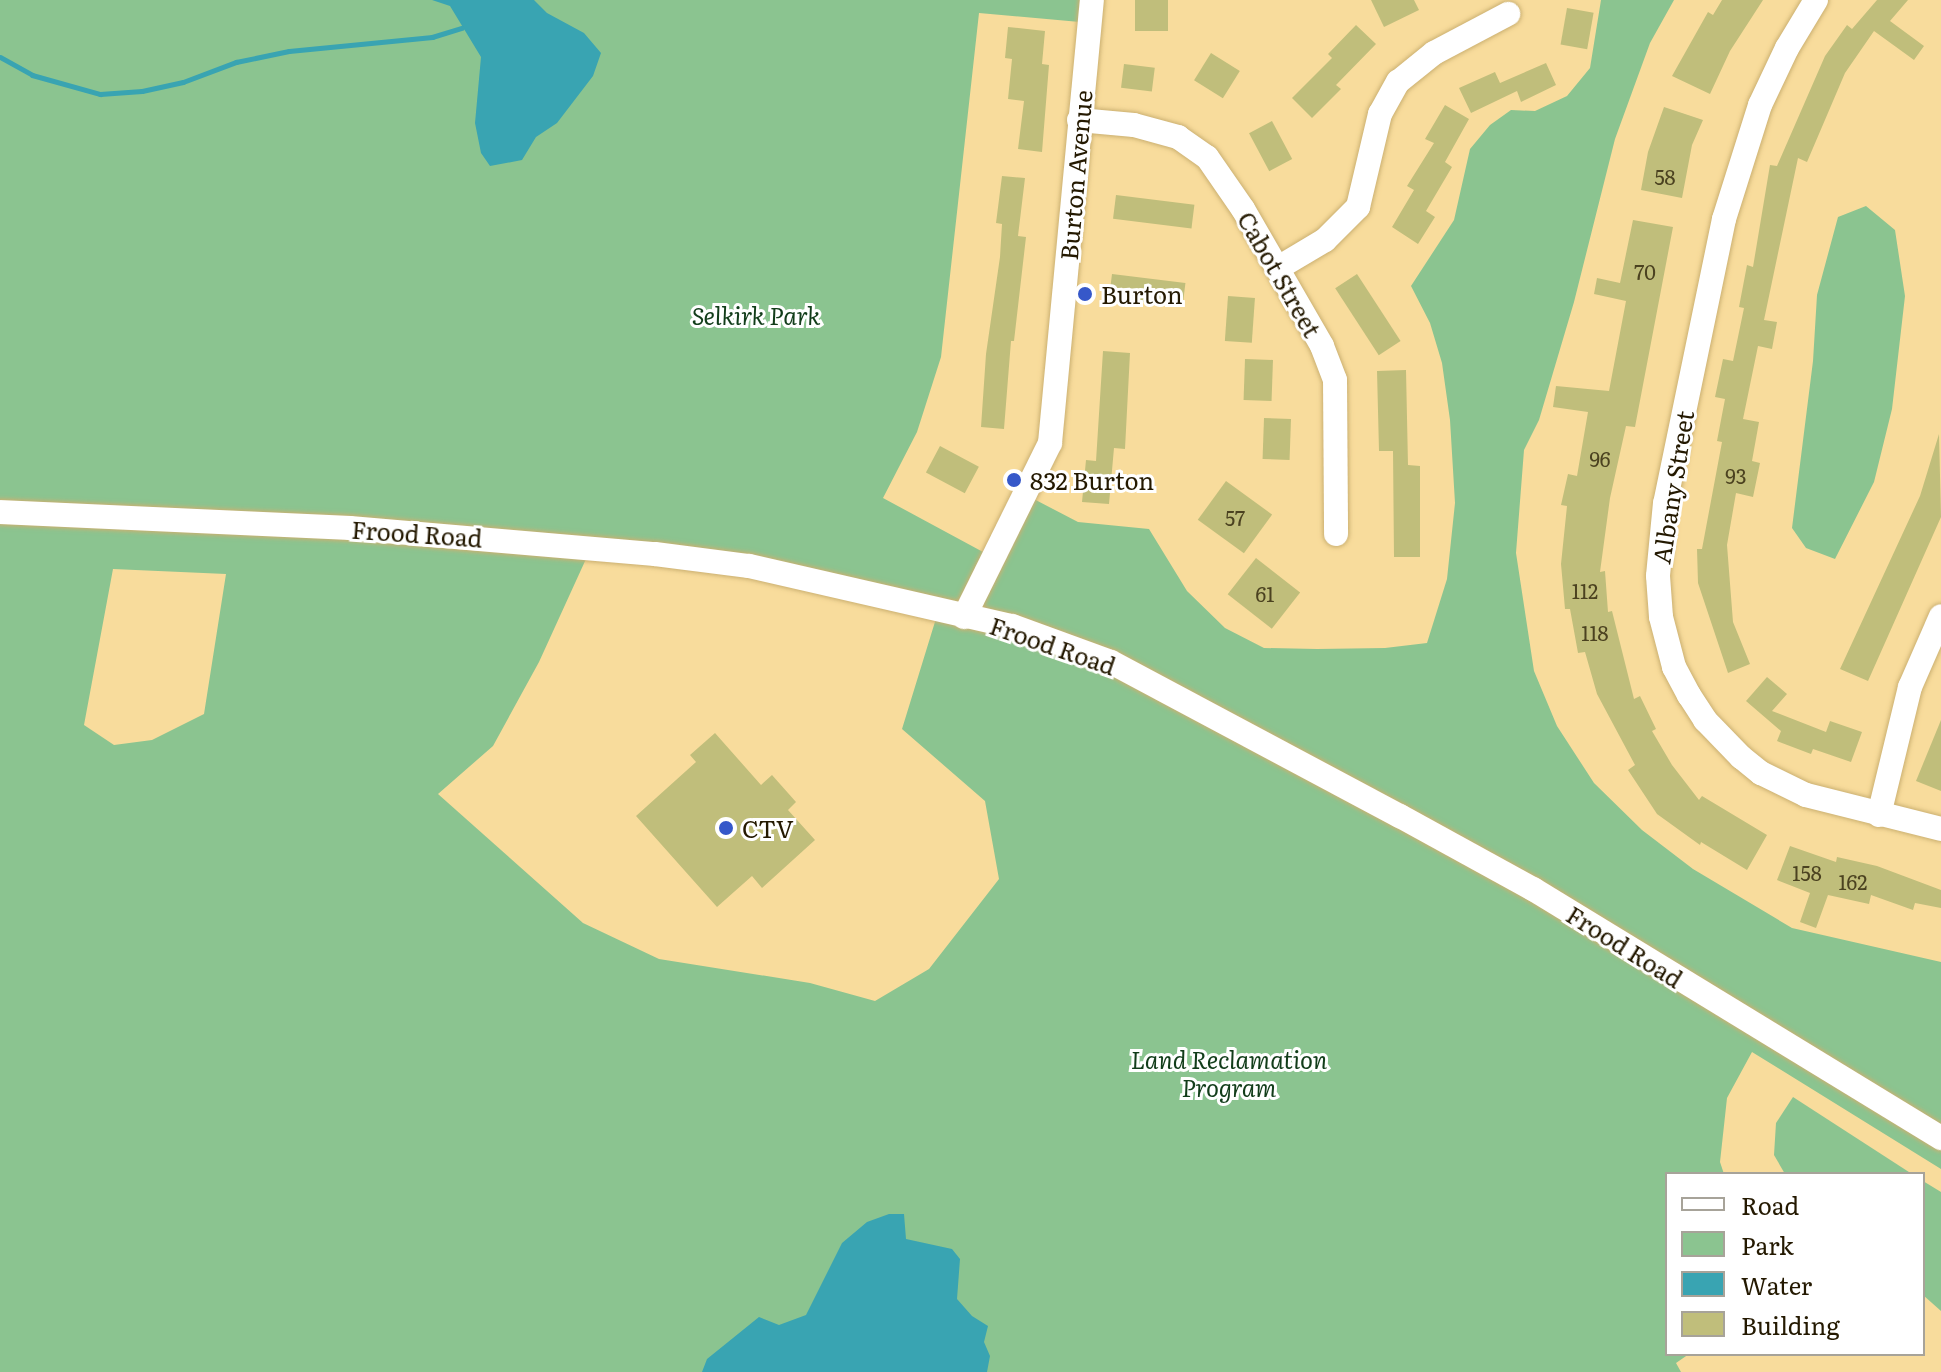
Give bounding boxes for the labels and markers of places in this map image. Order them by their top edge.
place label: Burton [1101,280,1183,308]
marker: Burton [1076,285,1094,303]
place label: 832 Burton [1030,466,1154,494]
marker: 832 Burton [1005,471,1023,489]
place label: CTV [742,814,794,842]
marker: CTV [717,819,735,837]

